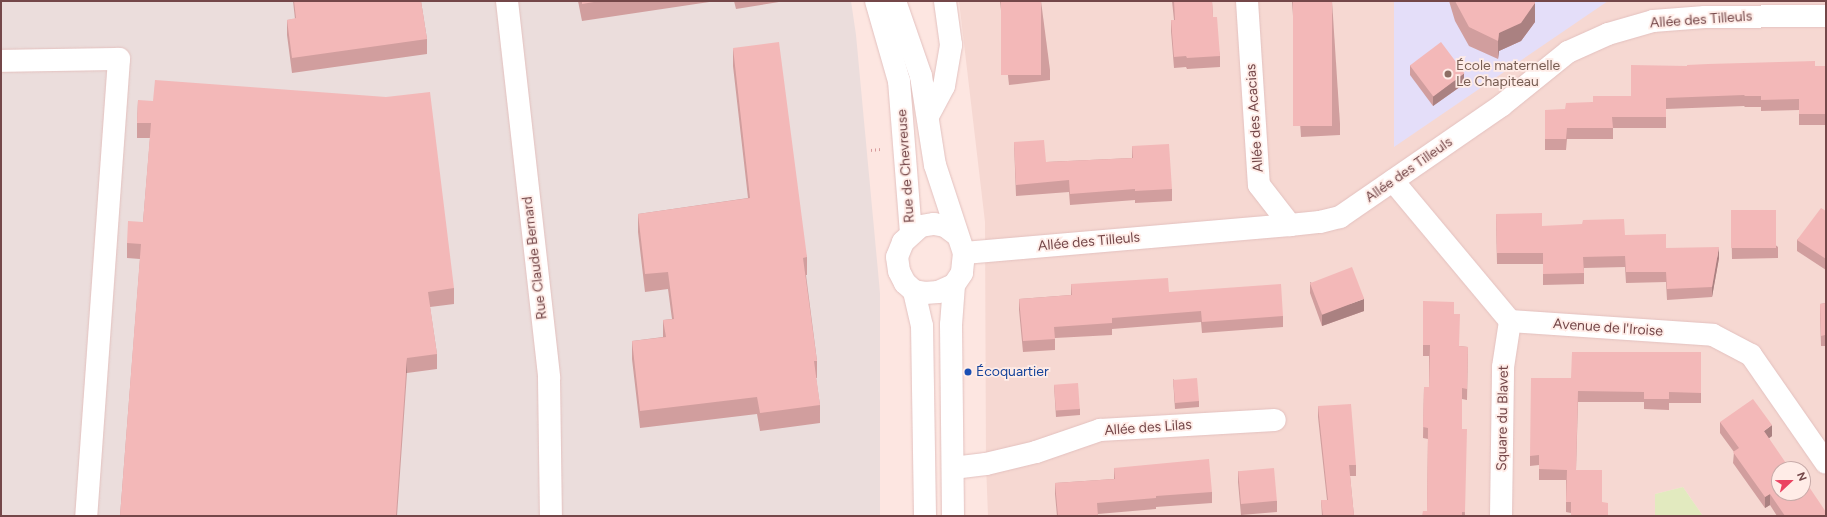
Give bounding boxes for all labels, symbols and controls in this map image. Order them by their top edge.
street label: Allée des Tilleuls [1649,8,1753,32]
place label: École maternelle Le Chapiteau [1456,58,1560,90]
street label: Allée des Acacias [1243,63,1267,173]
marker: École maternelle Le Chapiteau [1443,69,1453,79]
street label: Rue de Chevreuse [894,109,918,223]
street label: Allée des Tilleuls [1362,134,1456,206]
street label: Rue Claude Bernard [519,195,551,321]
street label: Allée des Tilleuls [1037,229,1141,255]
street label: Avenue de l'Iroise [1553,316,1663,340]
place label: Écoquartier [976,364,1049,380]
street label: Square du Blavet [1494,365,1512,471]
marker: Écoquartier [963,367,973,377]
street label: Allée des Lilas [1104,417,1192,439]
north arrow [1771,461,1811,501]
text: N [1794,470,1809,483]

